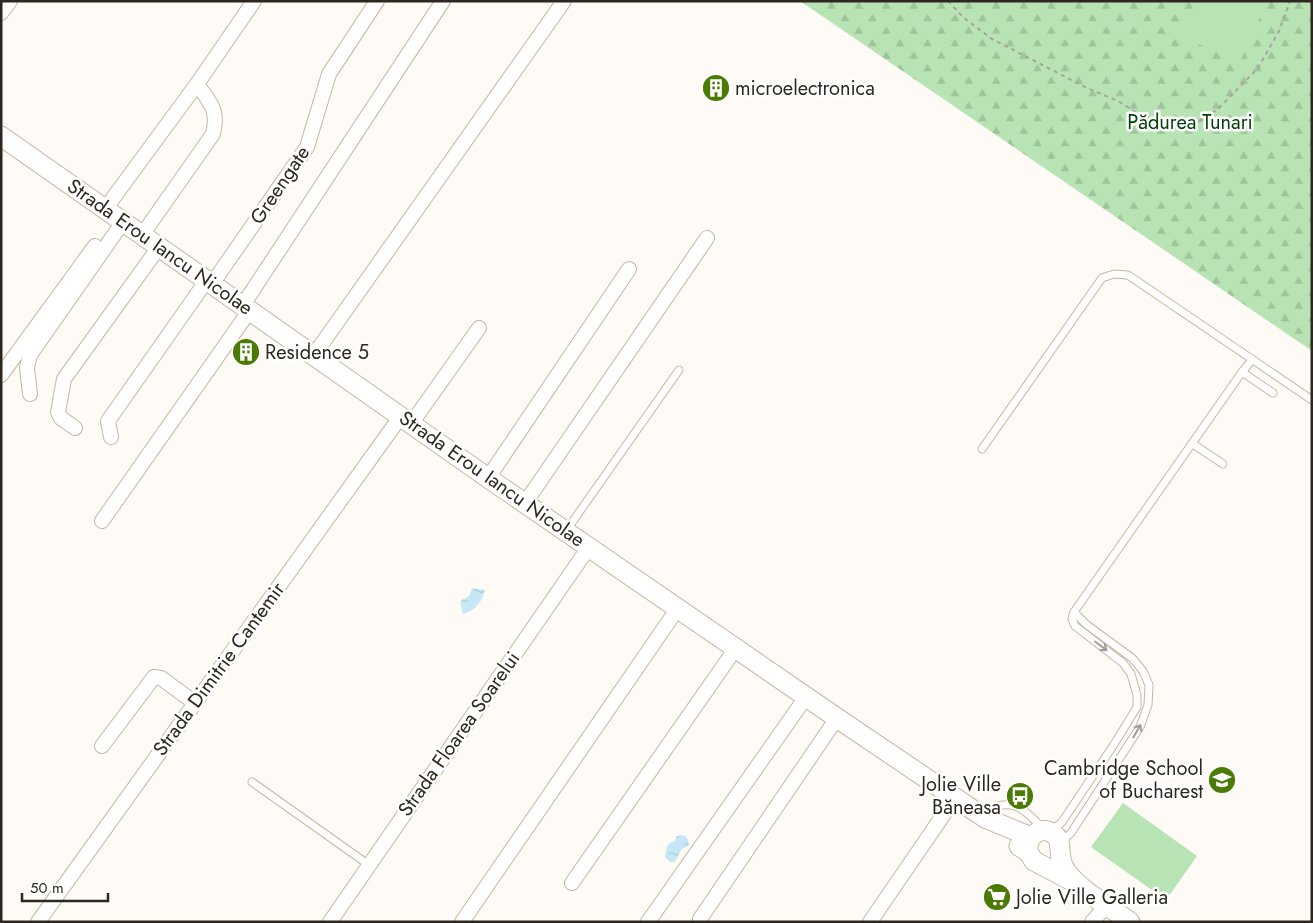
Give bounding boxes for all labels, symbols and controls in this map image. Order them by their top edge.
building icon: microelectronica [701,73,731,103]
place label: microelectronica [735,74,875,103]
park label: Pădurea Tunari [1127,108,1253,137]
street label: Greengate [243,140,317,230]
street label: Strada Erou Iancu Nicolae [61,172,259,322]
building icon: Residence 5 [231,337,261,367]
place label: Residence 5 [265,338,369,367]
street label: Strada Erou Iancu Nicolae [393,404,591,554]
street label: Strada Dimitrie Cantemir [146,576,292,762]
one-way arrow [1094,641,1107,652]
street label: Strada Floarea Soarelui [391,646,527,822]
one-way arrow [1132,725,1142,739]
place label: Cambridge School of Bucharest [1044,754,1203,806]
school or university icon: Cambridge School of Bucharest [1207,765,1237,795]
place label: Jolie Ville Băneasa [918,770,1001,822]
bus stop icon: Jolie Ville Băneasa [1005,781,1035,811]
scale bar [22,870,109,902]
text: 50 m [30,877,64,899]
supermarket icon: Jolie Ville Galleria [982,882,1012,912]
place label: Jolie Ville Galleria [1013,883,1168,912]

